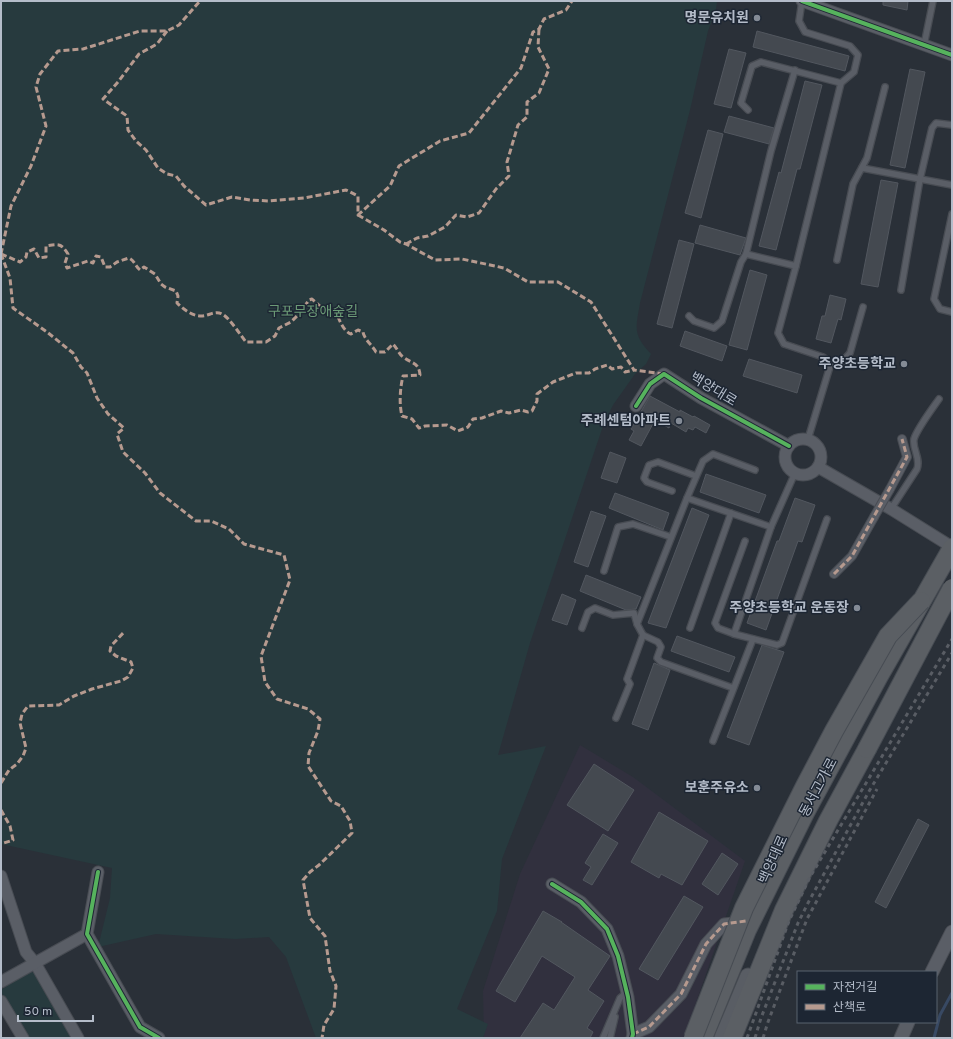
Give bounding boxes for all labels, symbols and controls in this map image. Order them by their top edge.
place label: 명문유치원 [685,10,749,27]
marker: 명문유치원 [752,13,762,23]
park label: 구포무장애숲길 [268,304,358,321]
place label: 주양초등학교 [819,355,896,373]
marker: 주양초등학교 [899,359,909,369]
street label: 백양대로 [687,369,740,411]
place label: 주례센텀아파트 [581,413,671,430]
marker: 주례센텀아파트 [674,416,684,426]
place label: 주양초등학교 운동장 [730,599,849,617]
marker: 주양초등학교 운동장 [852,603,862,613]
street label: 동서고가로 [796,755,842,820]
place label: 보훈주유소 [685,780,749,797]
marker: 보훈주유소 [752,783,762,793]
street label: 백양대로 [756,833,792,887]
legend [797,971,937,1023]
text: 자전거길 [833,980,877,996]
scale bar [18,997,93,1023]
text: 산책로 [833,1000,866,1016]
text: 50 m [24,1004,52,1020]

